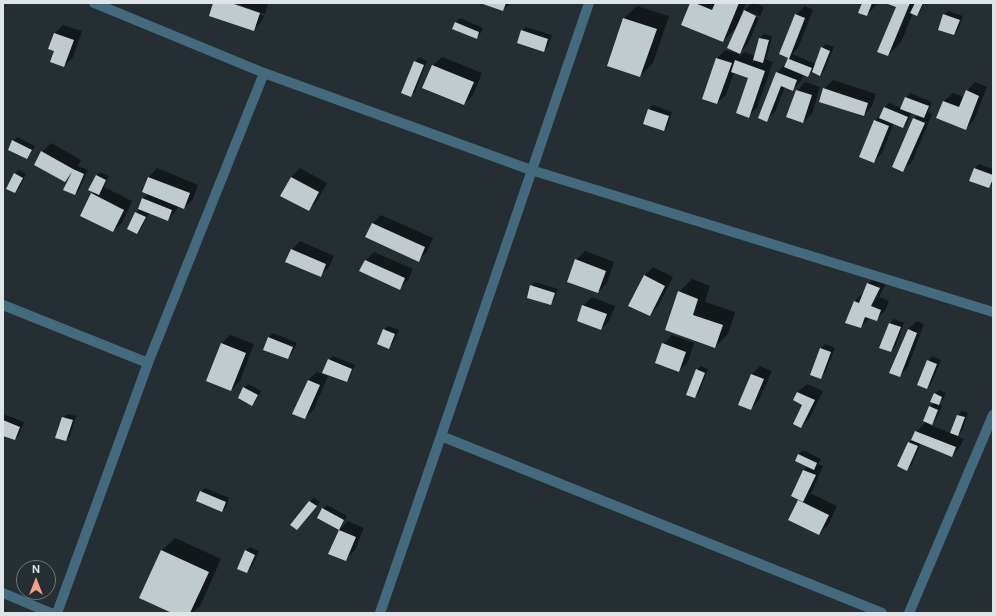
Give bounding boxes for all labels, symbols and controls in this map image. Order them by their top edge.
north arrow [16,560,56,600]
text: N [32,562,40,576]

